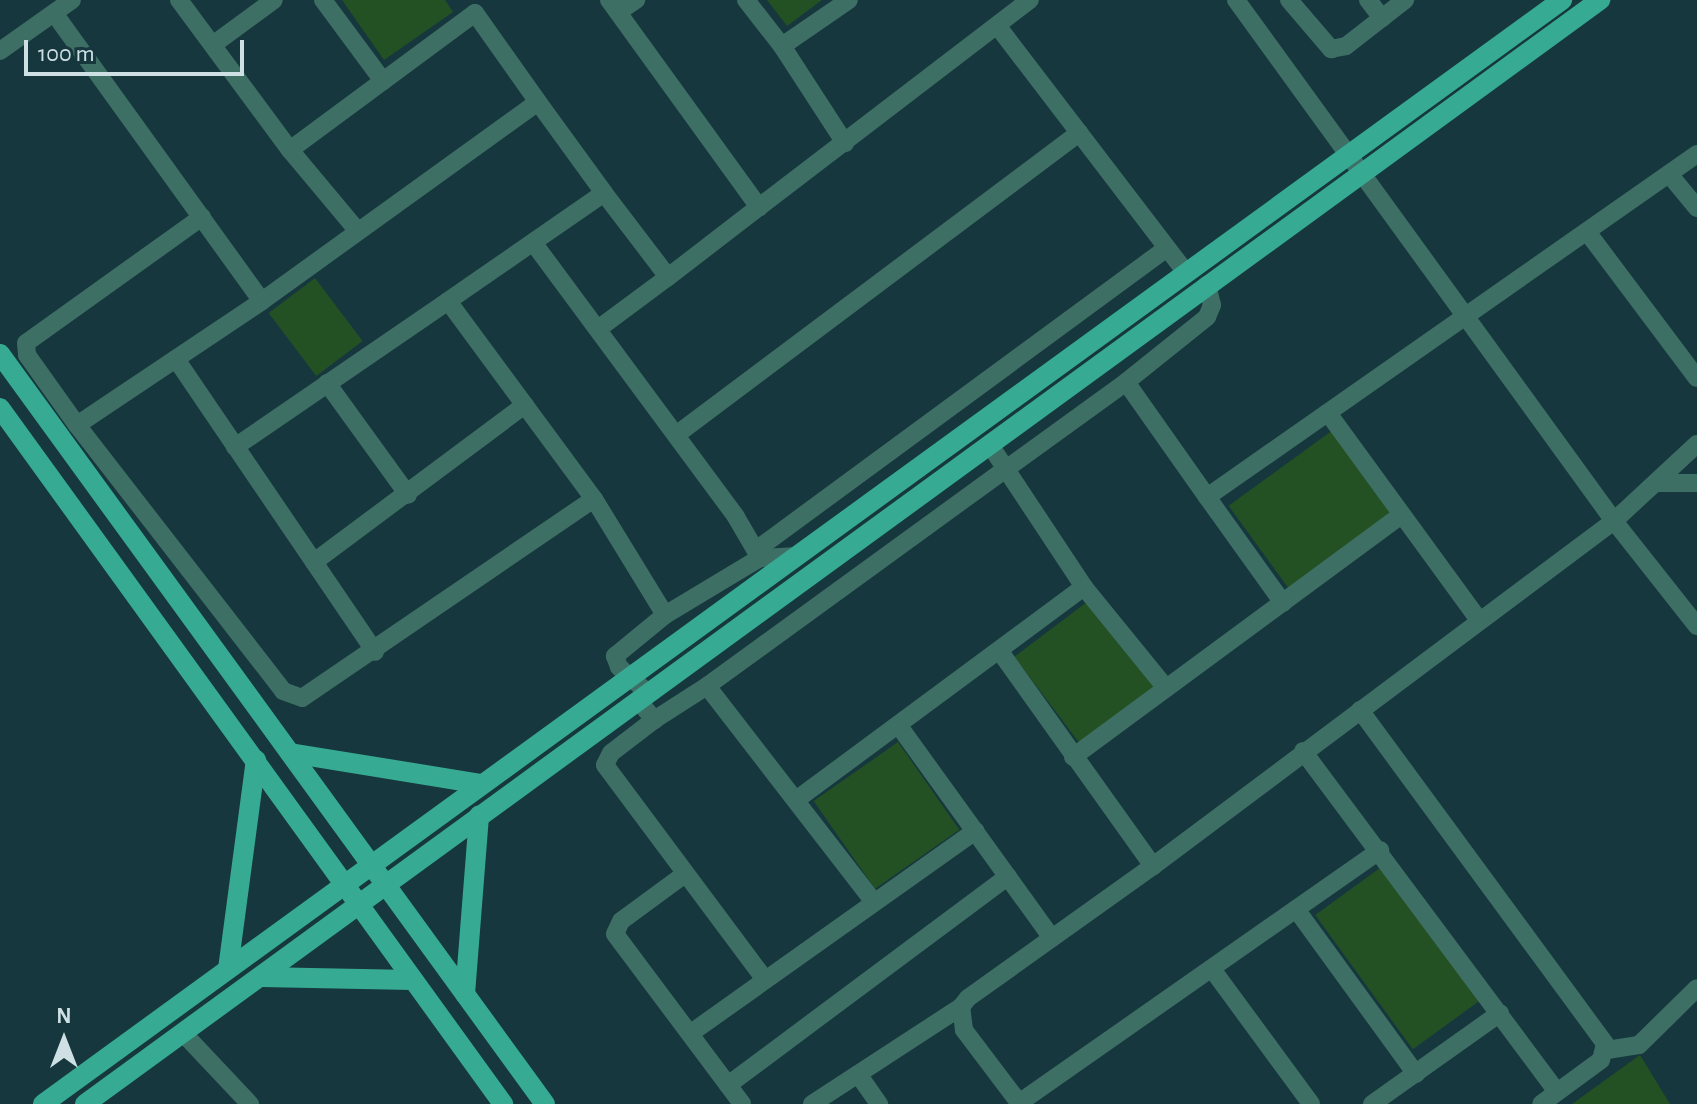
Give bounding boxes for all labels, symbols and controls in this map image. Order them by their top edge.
scale bar [28,24,248,74]
text: 100 m [38,42,95,66]
north arrow [24,1000,104,1080]
text: N [56,1005,72,1027]

